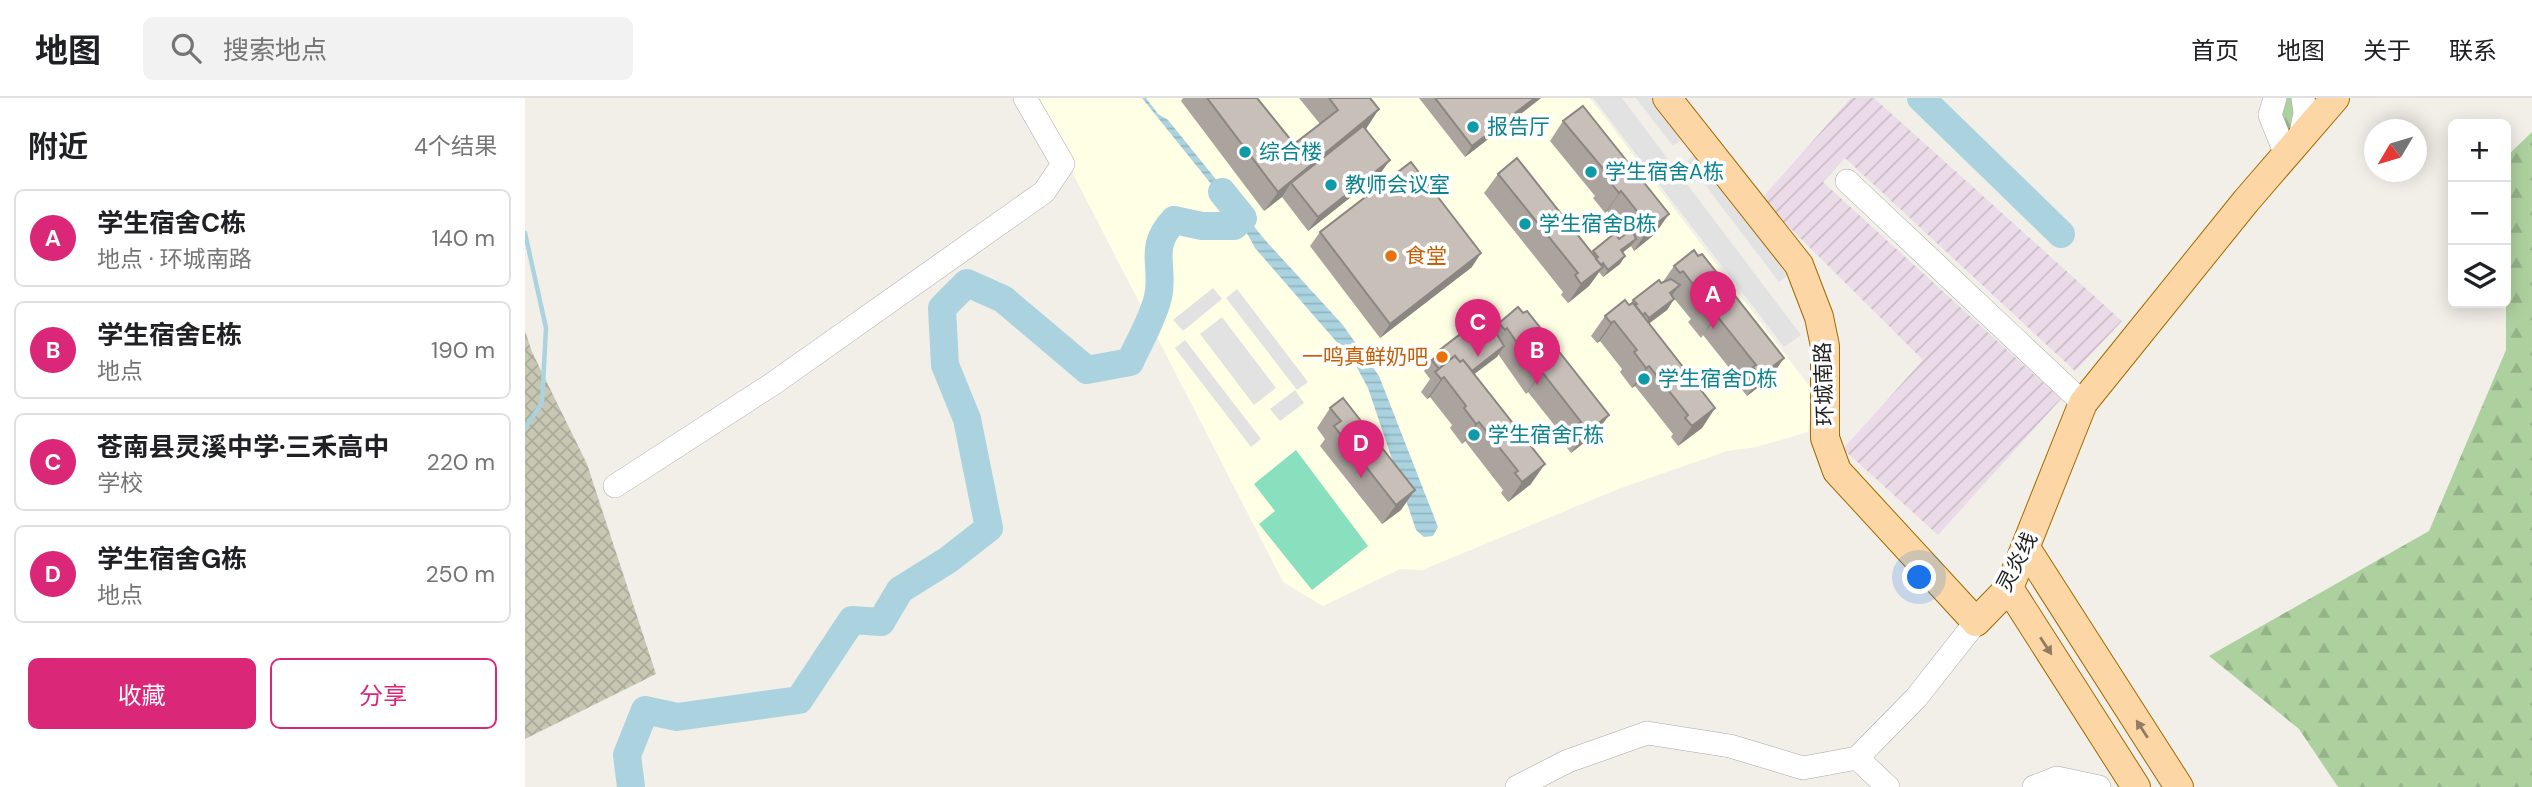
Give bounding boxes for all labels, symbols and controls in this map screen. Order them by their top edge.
search box [143,17,633,80]
text: 地图 [35,29,101,72]
icon: search [167,29,205,67]
text: 搜索地点 [223,33,327,67]
text: 首页 [2191,35,2239,66]
text: 地图 [2277,35,2325,66]
text: 关于 [2363,35,2411,66]
text: 联系 [2449,35,2497,66]
place label: 报告厅 [1487,113,1550,141]
marker: 报告厅 [1465,119,1481,135]
north arrow [2364,119,2427,182]
map controls [2448,119,2511,308]
button: + [2448,119,2511,182]
text: 附近 [28,127,88,166]
text: 4个结果 [414,131,497,161]
place label: 综合楼 [1259,138,1322,166]
marker: 综合楼 [1237,144,1253,160]
place label: 学生宿舍A栋 [1605,158,1724,186]
marker: 学生宿舍A栋 [1583,164,1599,180]
place label: 教师会议室 [1345,171,1450,199]
marker: 教师会议室 [1323,177,1339,193]
button: − [2448,182,2511,245]
text: 学生宿舍C栋 [97,206,246,240]
place label: 学生宿舍B栋 [1539,210,1657,238]
marker: 学生宿舍B栋 [1517,216,1533,232]
text: A [45,223,61,253]
text: 140 m [432,223,495,253]
place label: 食堂 [1405,242,1447,270]
text: 地点 · 环城南路 [97,244,252,274]
button: layers [2448,245,2511,308]
marker: 食堂 [1383,248,1399,264]
pin: A [1690,271,1736,329]
pin: C [1455,299,1501,357]
text: 学生宿舍E栋 [97,318,242,352]
pin: B [1514,327,1560,385]
text: B [46,335,60,365]
text: 190 m [431,335,495,365]
street label: 环城南路 [1809,342,1839,426]
place label: 一鸣真鲜奶吧 [1302,343,1428,371]
marker: 一鸣真鲜奶吧 [1434,349,1450,365]
text: 地点 [97,356,143,386]
place label: 学生宿舍D栋 [1658,365,1777,393]
marker: 学生宿舍D栋 [1636,371,1652,387]
pin: D [1338,420,1384,478]
place label: 学生宿舍F栋 [1488,421,1604,449]
marker: 学生宿舍F栋 [1466,427,1482,443]
text: 苍南县灵溪中学·三禾高中 [97,430,390,464]
text: C [45,447,61,477]
text: 220 m [426,447,495,477]
text: 学校 [97,468,143,498]
street label: 灵炎线 [1990,528,2044,596]
text: 学生宿舍G栋 [97,542,247,576]
text: D [45,559,61,589]
text: 250 m [425,559,495,589]
your location [1902,560,1936,594]
text: 地点 [97,580,143,610]
one-way arrow [2039,636,2052,655]
button: 收藏 [28,658,256,729]
button: 分享 [270,658,497,729]
one-way arrow [2136,720,2149,739]

